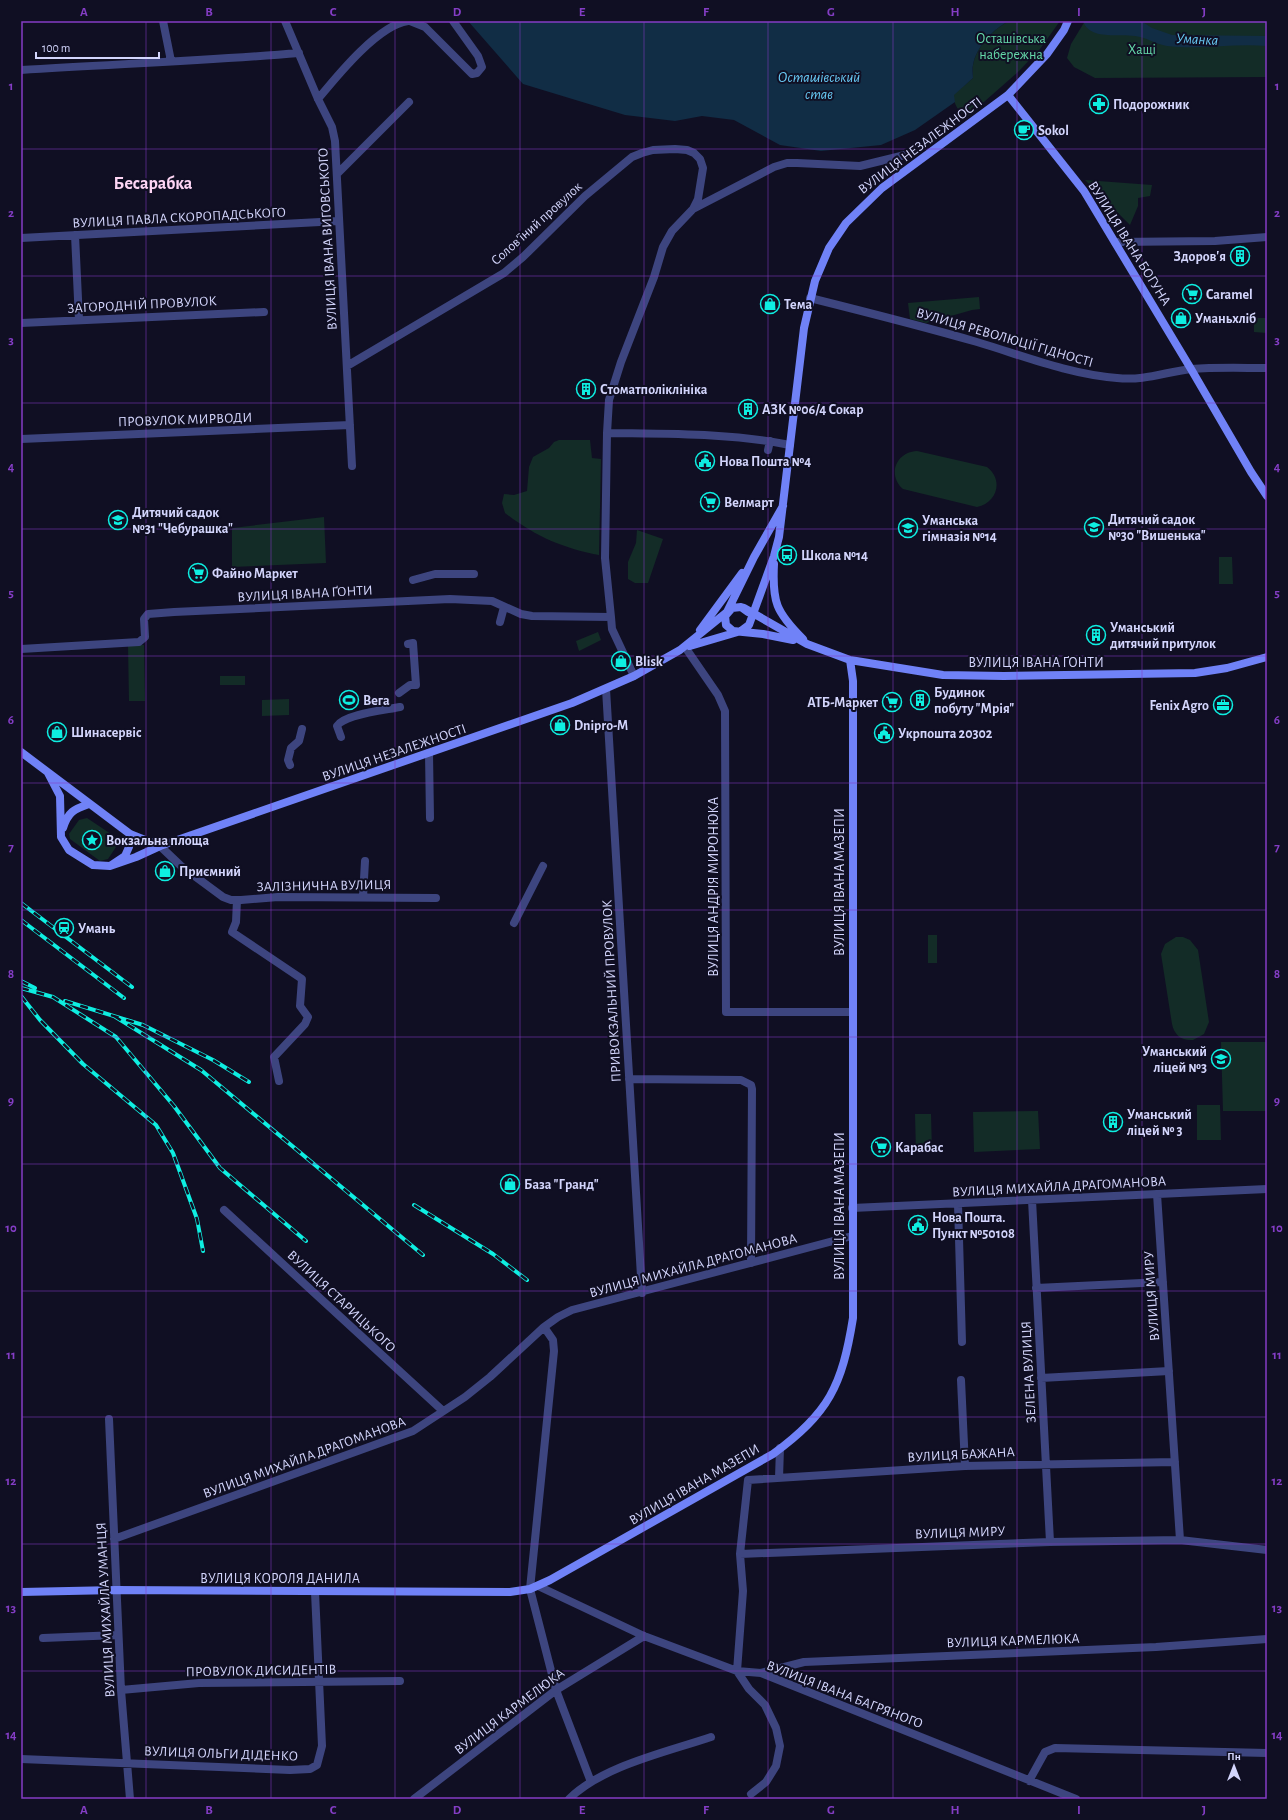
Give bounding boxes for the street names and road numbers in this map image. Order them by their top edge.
street label: ВУЛИЦЯ НЕЗАЛЕЖНОСТІ [856,95,985,197]
street label: ВУЛИЦЯ ІВАНА ВИГОВСЬКОГО [316,147,340,331]
street label: Соловʼїний провулок [489,179,585,268]
street label: ВУЛИЦЯ ІВАНА БОГУНА [1085,179,1173,308]
street label: ВУЛИЦЯ ПАВЛА СКОРОПАДСЬКОГО [72,205,286,231]
street label: ЗАГОРОДНІЙ ПРОВУЛОК [67,293,217,316]
street label: ВУЛИЦЯ РЕВОЛЮЦІЇ ГІДНОСТІ [915,304,1095,370]
street label: ПРОВУЛОК МИРВОДИ [118,411,252,429]
street label: ВУЛИЦЯ ІВАНА ҐОНТИ [237,583,373,605]
street label: ВУЛИЦЯ ІВАНА ҐОНТИ [968,656,1104,670]
street label: ВУЛИЦЯ НЕЗАЛЕЖНОСТІ [321,722,468,784]
street label: ВУЛИЦЯ АНДРІЯ МИРОНЮКА [707,797,721,977]
street label: ВУЛИЦЯ ІВАНА МАЗЕПИ [833,808,847,956]
street label: ЗАЛІЗНИЧНА ВУЛИЦЯ [256,878,392,894]
street label: ПРИВОКЗАЛЬНИЙ ПРОВУЛОК [599,899,624,1083]
street label: ВУЛИЦЯ ІВАНА МАЗЕПИ [833,1132,847,1280]
street label: ВУЛИЦЯ МИХАЙЛА ДРАГОМАНОВА [952,1173,1166,1200]
street label: ВУЛИЦЯ МИХАЙЛА ДРАГОМАНОВА [588,1231,799,1300]
street label: ВУЛИЦЯ СТАРИЦЬКОГО [284,1248,398,1355]
street label: ВУЛИЦЯ МИРУ [1142,1250,1162,1341]
street label: ЗЕЛЕНА ВУЛИЦЯ [1019,1321,1039,1423]
street label: ВУЛИЦЯ МИХАЙЛА ДРАГОМАНОВА [201,1414,407,1501]
street label: ВУЛИЦЯ ІВАНА МАЗЕПИ [627,1442,762,1528]
street label: ВУЛИЦЯ БАЖАНА [907,1445,1015,1465]
street label: ВУЛИЦЯ МИХАЙЛА УМАНЦЯ [93,1522,118,1698]
street label: ВУЛИЦЯ МИРУ [915,1524,1006,1542]
street label: ВУЛИЦЯ КОРОЛЯ ДАНИЛА [200,1572,360,1586]
street label: ВУЛИЦЯ КАРМЕЛЮКА [946,1632,1080,1650]
street label: ВУЛИЦЯ ІВАНА БАГРЯНОГО [764,1659,925,1731]
street label: ПРОВУЛОК ДИСИДЕНТІВ [185,1663,337,1679]
street label: ВУЛИЦЯ КАРМЕЛЮКА [452,1666,567,1757]
street label: ВУЛИЦЯ ОЛЬГИ ДІДЕНКО [144,1744,298,1764]

